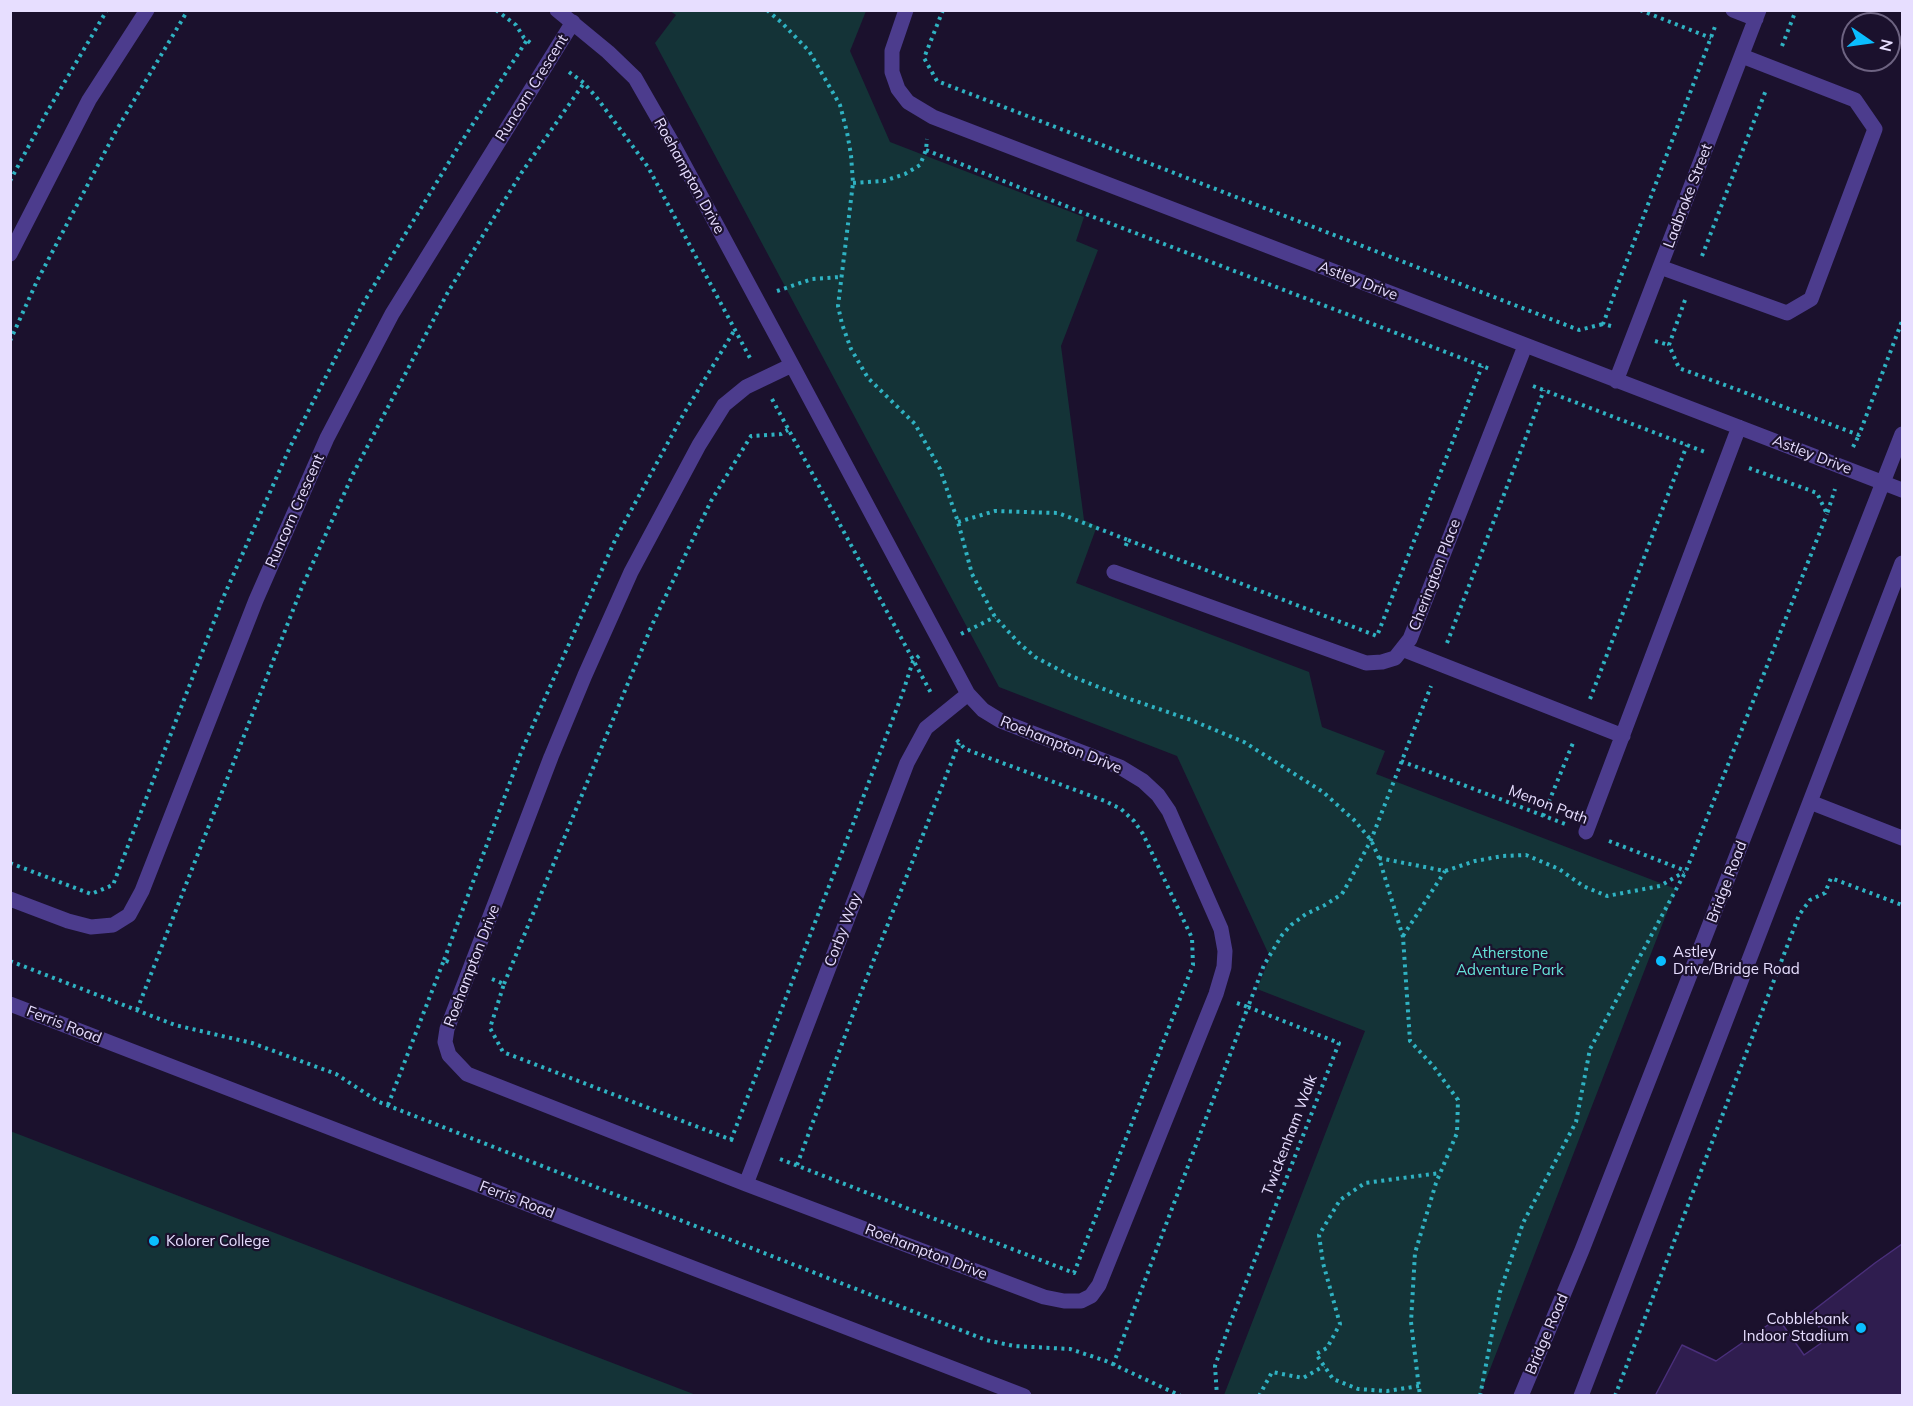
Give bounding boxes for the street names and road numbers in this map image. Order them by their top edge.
street label: Runcorn Crescent [492,31,572,145]
street label: Roehampton Drive [650,115,728,237]
street label: Ladbroke Street [1660,141,1716,251]
street label: Astley Drive [1316,258,1400,304]
street label: Astley Drive [1770,432,1854,478]
street label: Runcorn Crescent [262,451,328,571]
street label: Cherington Place [1405,517,1465,633]
street label: Roehampton Drive [998,712,1124,778]
street label: Menon Path [1506,782,1590,828]
street label: Bridge Road [1703,839,1751,925]
street label: Corby Way [821,891,865,969]
street label: Roehampton Drive [440,902,504,1030]
street label: Ferris Road [24,1002,104,1048]
street label: Twickenham Walk [1259,1072,1321,1198]
street label: Ferris Road [477,1177,557,1223]
street label: Roehampton Drive [862,1220,990,1284]
street label: Bridge Road [1522,1291,1572,1377]

